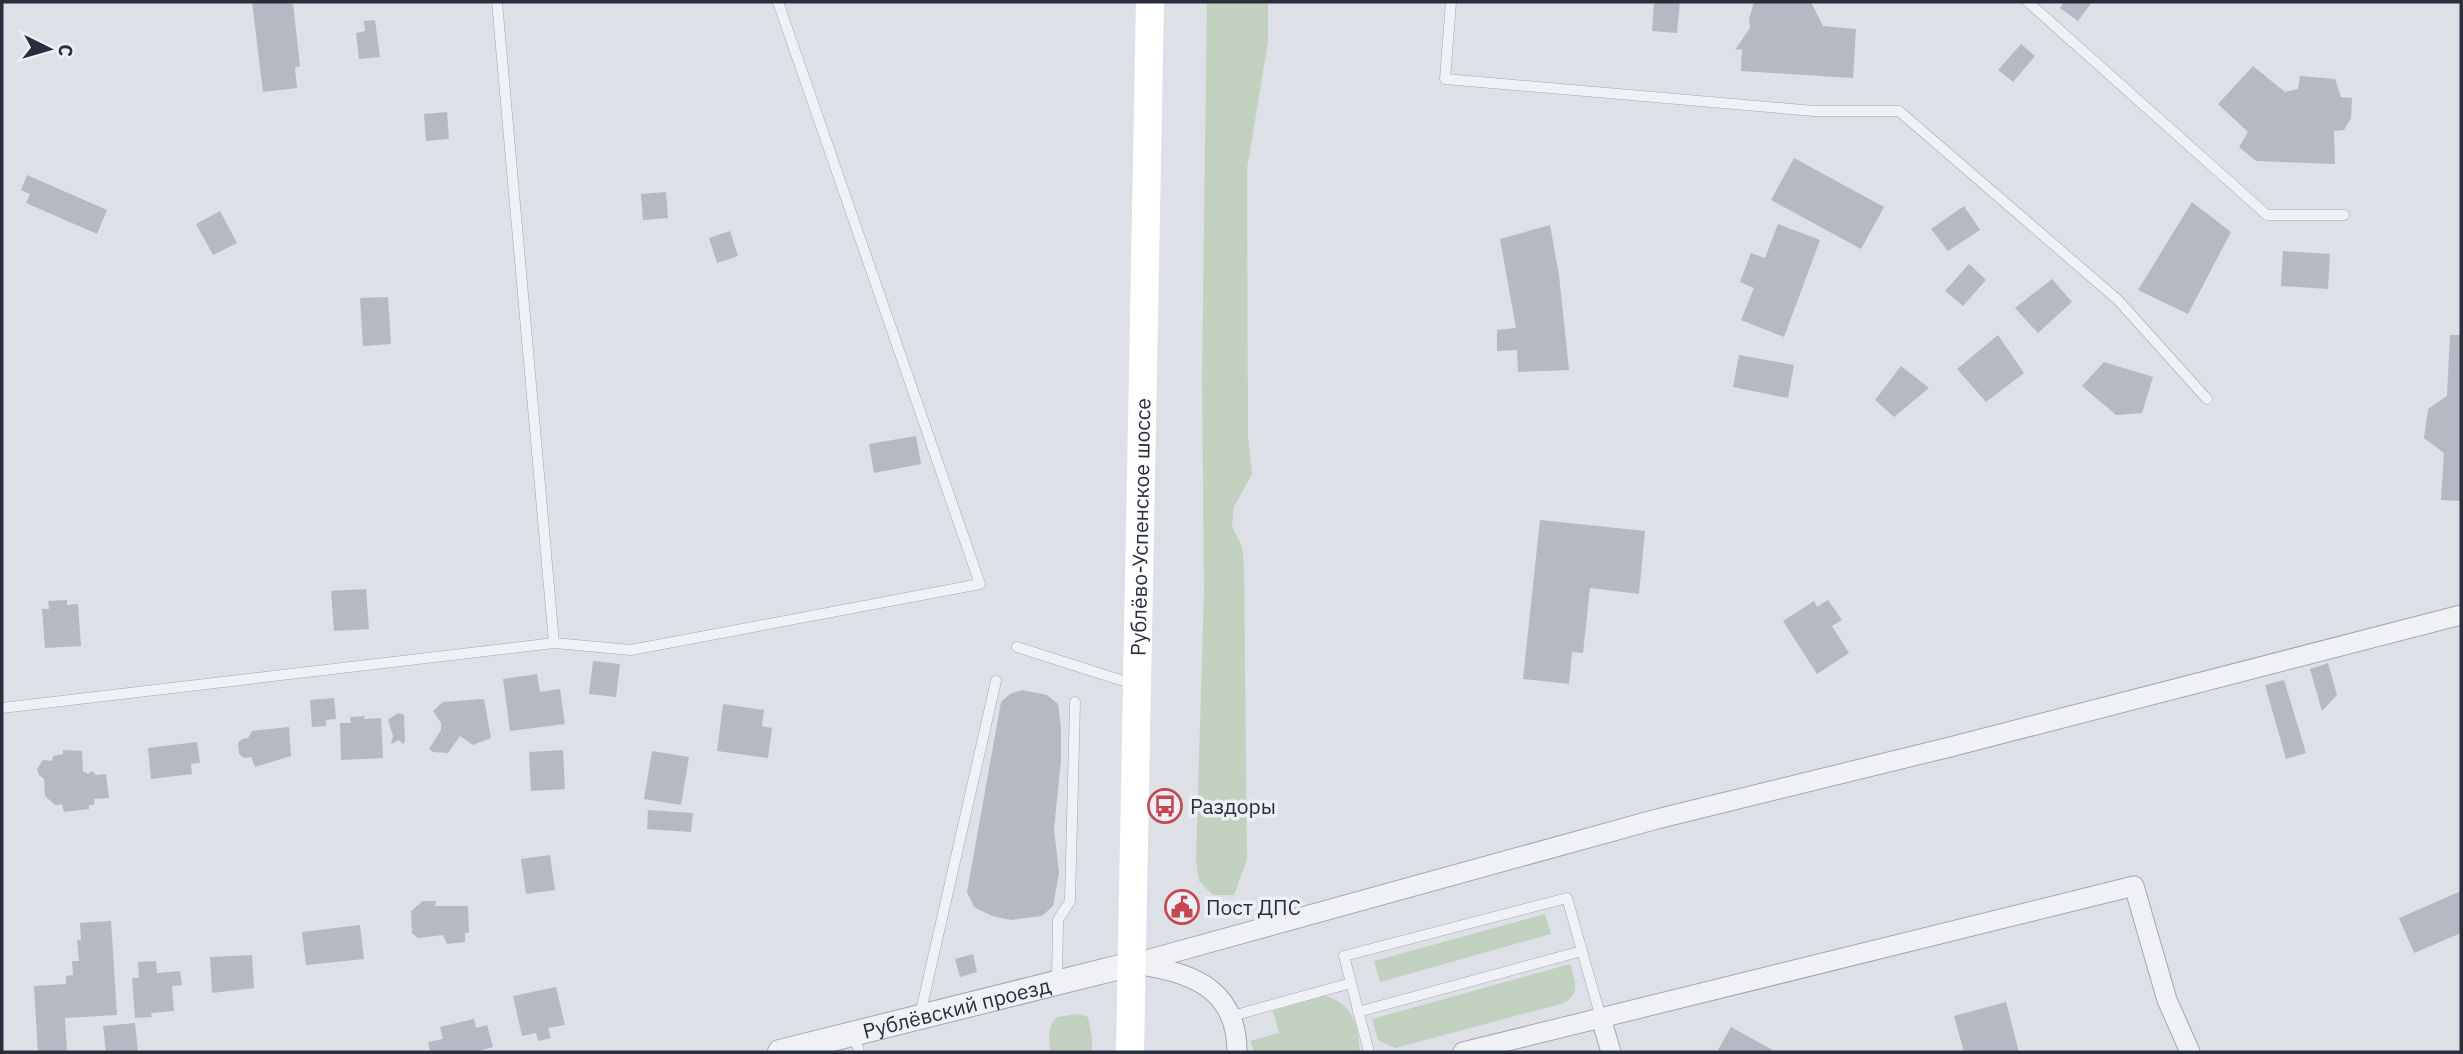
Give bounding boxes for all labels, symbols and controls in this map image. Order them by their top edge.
north arrow [14,14,84,84]
text: С [53,43,78,58]
street label: Рублёво-Успенское шоссе [1124,398,1156,656]
bus stop icon: Раздоры [1146,787,1184,825]
place label: Раздоры [1190,792,1276,820]
public building icon: Пост ДПС [1163,888,1201,926]
place label: Пост ДПС [1206,893,1301,921]
street label: Рублёвский проезд [860,971,1054,1045]

